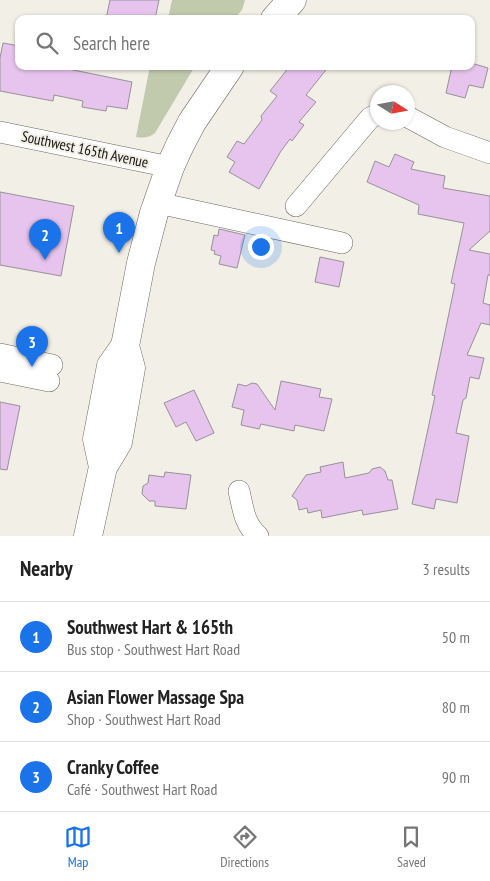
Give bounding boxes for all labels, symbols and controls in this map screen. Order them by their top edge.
search box [15,15,475,70]
icon: search [33,29,61,57]
text: Search here [73,31,150,55]
north arrow [370,85,415,130]
street label: Southwest 165th Avenue [20,126,150,172]
pin: 1 [103,212,135,253]
pin: 2 [29,219,61,260]
your location [248,234,274,260]
pin: 3 [16,326,48,367]
text: Nearby [20,555,73,582]
text: 3 results [423,559,470,579]
text: Southwest Hart & 165th [67,615,233,639]
text: 1 [32,627,40,647]
text: 50 m [442,627,470,647]
text: Bus stop · Southwest Hart Road [67,639,240,659]
text: Asian Flower Massage Spa [67,685,244,709]
text: 2 [32,697,40,717]
text: 80 m [442,697,470,717]
text: Shop · Southwest Hart Road [67,709,221,729]
text: Cranky Coffee [67,755,159,779]
text: 3 [32,767,40,787]
text: 90 m [442,767,470,787]
text: Café · Southwest Hart Road [67,779,217,799]
tab: Map [64,823,92,871]
tab: Directions [220,823,269,871]
tab: Saved [397,823,426,871]

